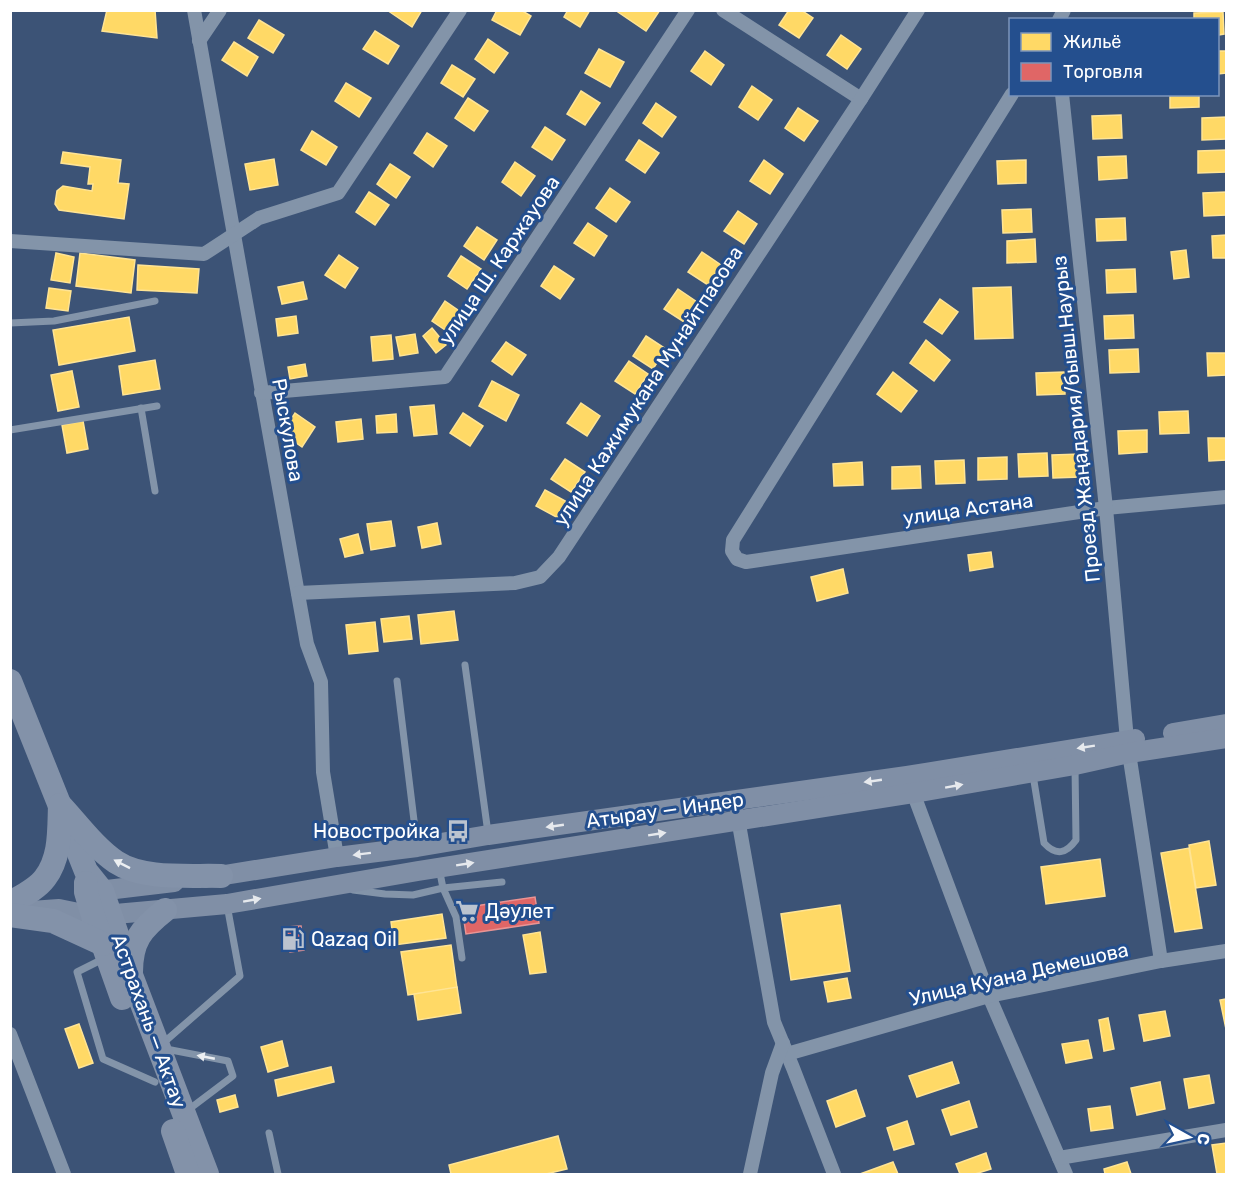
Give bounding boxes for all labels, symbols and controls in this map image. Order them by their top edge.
legend [1009,18,1219,96]
text: Жильё [1063,31,1121,53]
text: Торговля [1063,61,1143,83]
street label: улица Ш. Каржауова [434,171,564,349]
street label: улица Кажимукана Мунайтпасова [548,241,748,531]
street label: Проезд Жаңадария/бывш.Наурыз [1047,255,1105,583]
street label: Рыскулова [267,376,309,484]
street label: улица Астана [901,488,1035,530]
one-way arrow [1076,743,1095,752]
one-way arrow [863,776,882,785]
one-way arrow [944,781,963,790]
street label: Атырау — Индер [585,787,745,833]
bus stop icon: Новостройка [445,818,471,844]
place label: Новостройка [313,819,440,843]
one-way arrow [545,821,564,830]
one-way arrow [648,829,667,838]
one-way arrow [352,849,371,859]
one-way arrow [455,859,474,868]
one-way arrow [114,860,131,869]
one-way arrow [242,895,261,904]
supermarket icon: Дәулет [454,898,480,924]
place label: Дәулет [485,899,554,923]
fuel station icon: Qazaq Oil [280,926,306,952]
place label: Qazaq Oil [311,927,397,951]
street label: Астрахань — Актау [106,931,192,1111]
street label: Улица Куана Демешова [907,937,1131,1011]
one-way arrow [196,1052,215,1061]
north arrow [1159,1107,1219,1167]
text: С [1193,1132,1214,1146]

